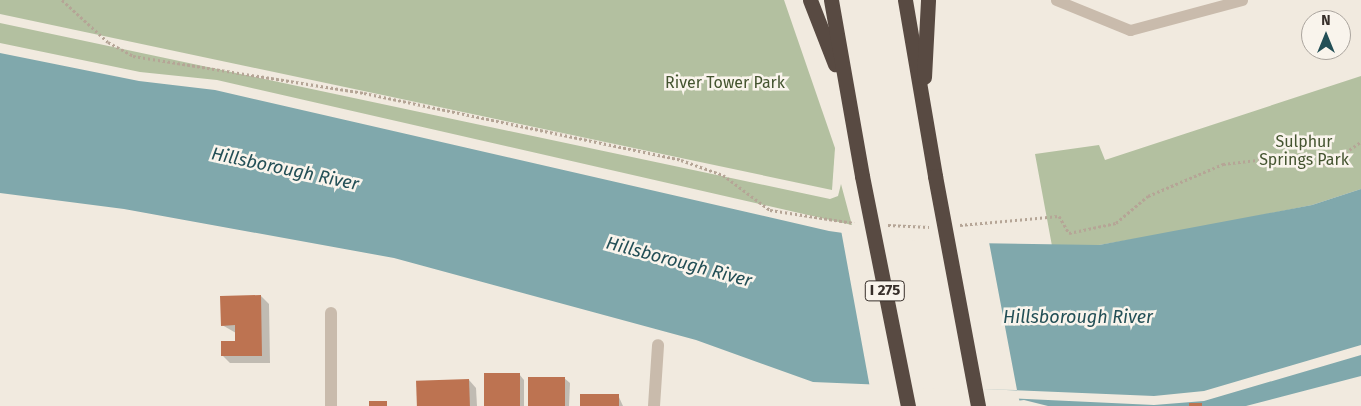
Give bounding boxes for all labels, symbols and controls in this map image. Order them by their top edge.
north arrow [1301,10,1351,60]
text: N [1321,12,1331,29]
park label: River Tower Park [665,73,785,93]
park label: Sulphur Springs Park [1259,132,1349,170]
water label: Hillsborough River [209,143,361,195]
water label: Hillsborough River [604,232,754,292]
road number: I 275 [864,278,906,304]
water label: Hillsborough River [1003,306,1153,328]

